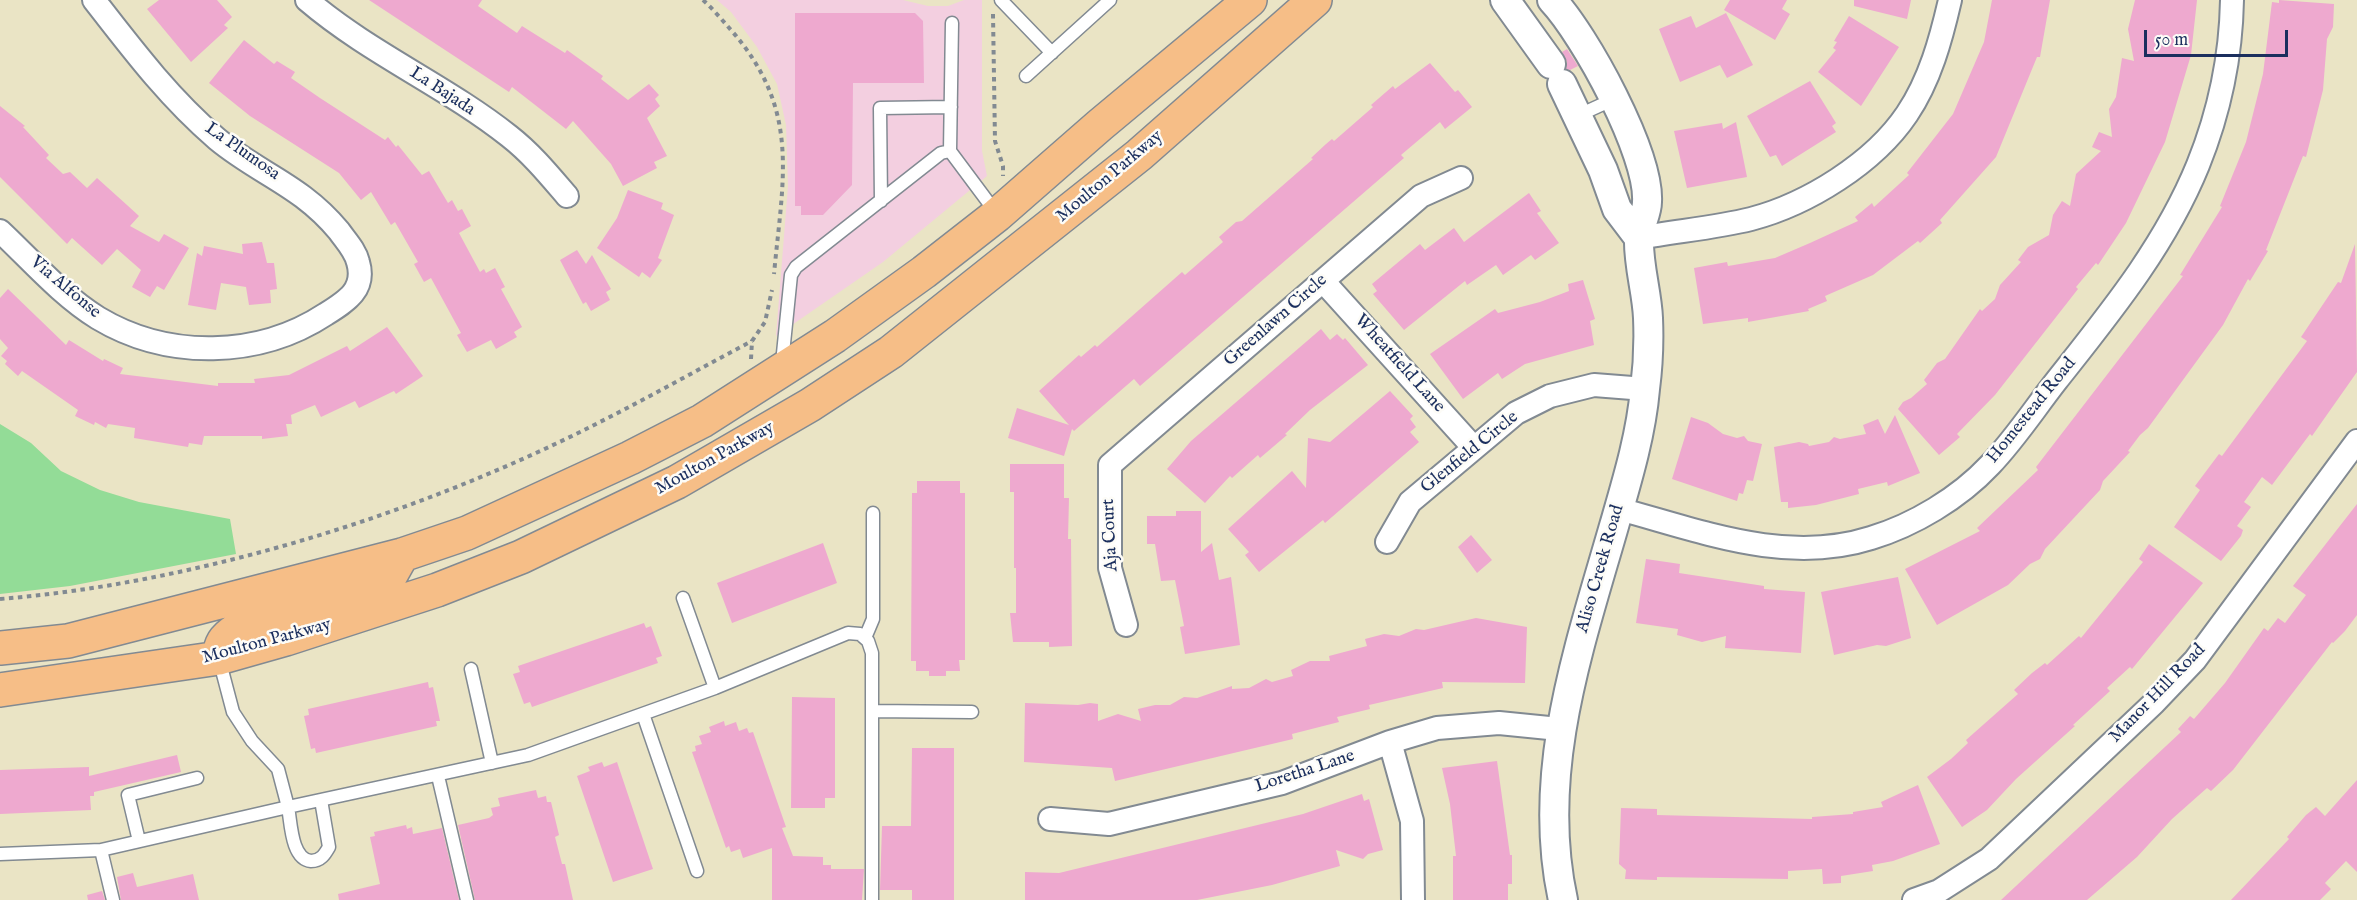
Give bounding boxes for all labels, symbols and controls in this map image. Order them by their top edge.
scale bar [2147,18,2291,56]
text: 50 m [2155,29,2188,52]
street label: La Bajada [405,63,479,121]
street label: La Plumosa [200,118,284,186]
street label: Moulton Parkway [1052,126,1168,228]
street label: Via Alfonse [25,252,105,324]
street label: Greenlawn Circle [1220,270,1332,372]
street label: Wheatfield Lane [1349,310,1449,418]
street label: Homestead Road [1983,354,2081,468]
street label: Glenfield Circle [1417,407,1523,499]
street label: Moulton Parkway [652,417,778,501]
street label: Aja Court [1098,498,1124,572]
street label: Aliso Creek Road [1572,503,1630,635]
street label: Moulton Parkway [200,614,334,670]
street label: Manor Hill Road [2105,640,2211,748]
street label: Loretha Lane [1252,746,1358,798]

